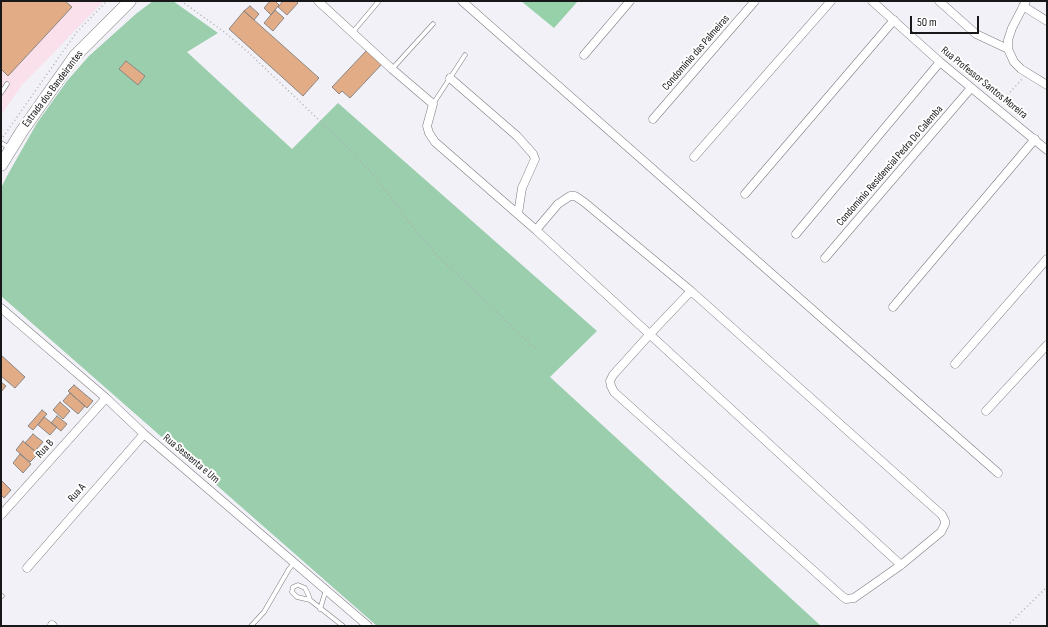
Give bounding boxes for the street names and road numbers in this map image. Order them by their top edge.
street label: Condomínio das Palmeiras [660,13,732,93]
street label: Rua Professor Santos Moreira [938,44,1030,122]
street label: Estrada dos Bandeirantes [20,48,86,130]
street label: Condominio Residencial Pedra Do Calemba [834,103,946,229]
street label: Rua Sessenta e Um [160,432,222,486]
street label: Rua B [33,437,57,461]
street label: Rua A [65,481,89,505]

